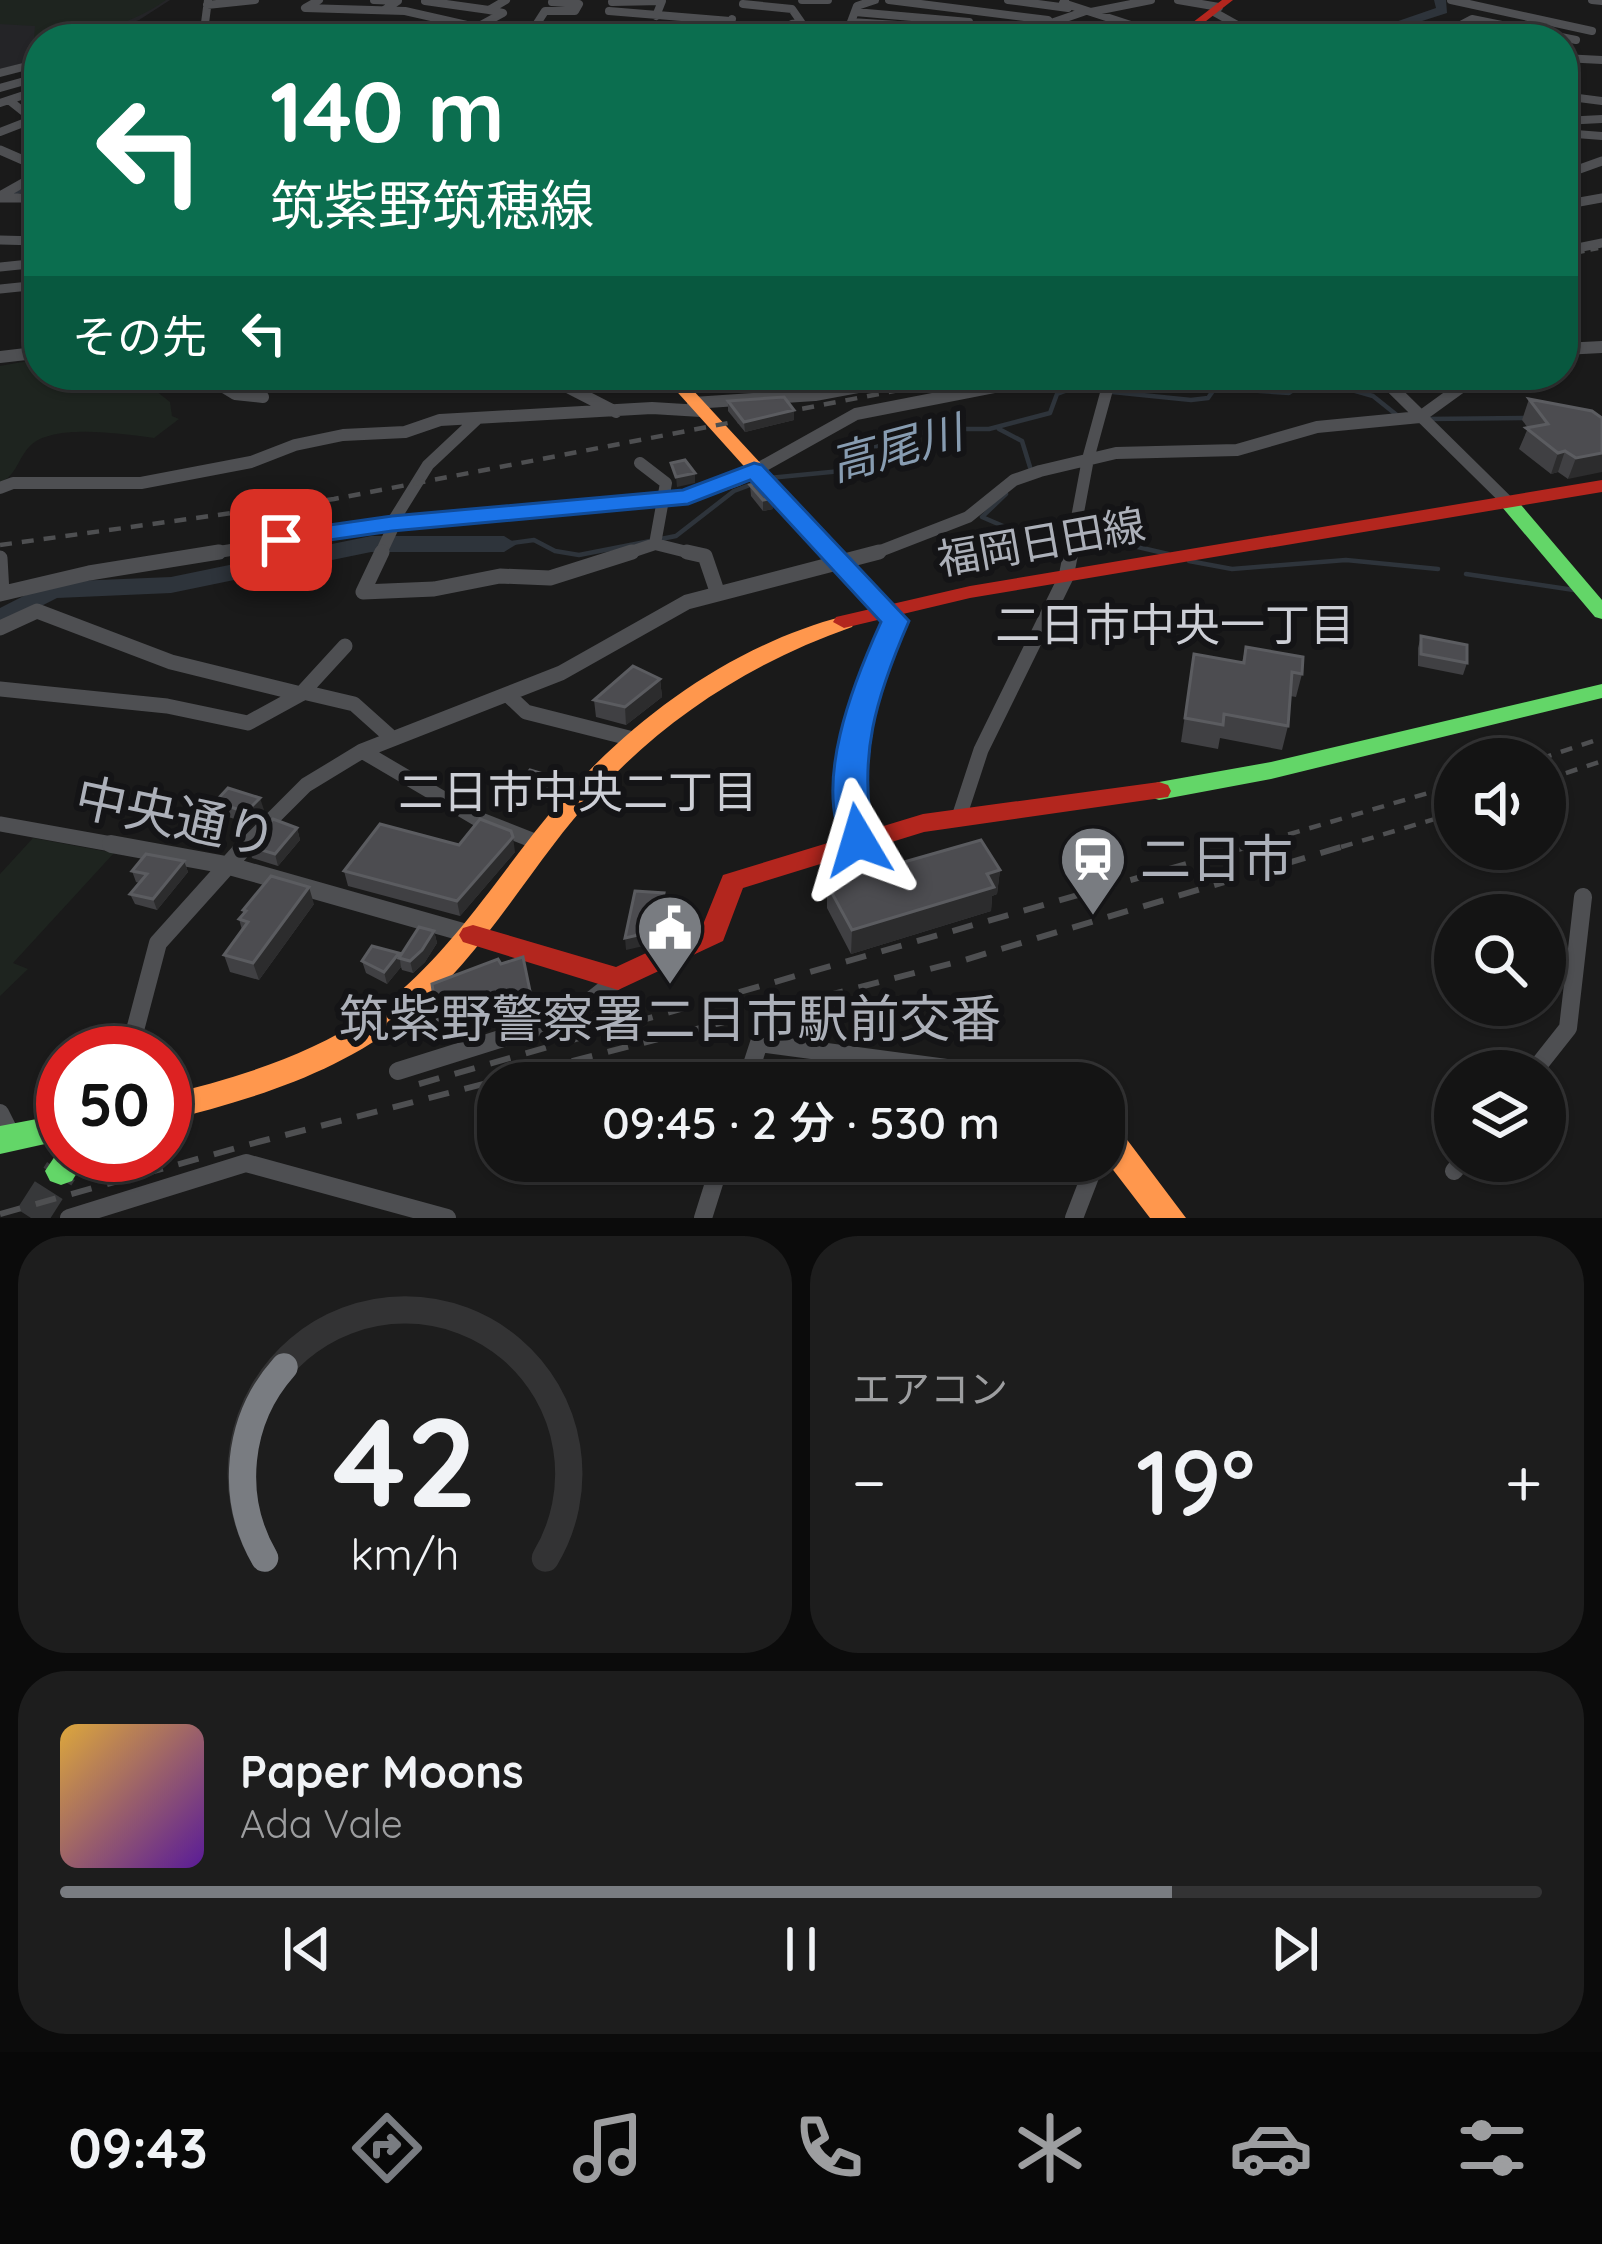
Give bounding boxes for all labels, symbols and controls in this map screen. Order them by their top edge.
text: 140 m [270,58,505,163]
icon: left [72,72,228,228]
text: 筑紫野筑穂線 [270,171,594,239]
icon: left [231,300,297,366]
text: その先 [72,308,207,364]
water label: 高尾川 [823,401,972,492]
pin [230,489,332,591]
street label: 福岡日田線 [933,497,1149,586]
icon: arrive [248,507,314,573]
district label: 二日市中央一丁目 [995,596,1355,652]
map controls [1434,738,1566,1182]
button: sound [1434,738,1566,870]
district label: 二日市中央二丁目 [398,763,758,819]
street label: 中央通り [70,764,283,869]
position arrow [795,777,921,903]
station icon: 二日市 [1058,824,1128,918]
place label: 二日市 [1140,826,1293,890]
public building icon: 筑紫野警察署二日市駅前交番 [635,893,705,987]
button: search [1434,894,1566,1026]
place label: 筑紫野警察署二日市駅前交番 [338,986,1002,1050]
speed limit sign: 50 [36,1026,192,1182]
button: layers [1434,1050,1566,1182]
text: 09:45 · 2 分 · 530 m [602,1094,1000,1150]
text: エアコン [852,1364,1008,1413]
text: 42 [333,1382,477,1538]
text: 19° [1136,1425,1255,1538]
text: − [852,1440,886,1523]
text: + [1505,1440,1542,1523]
text: km/h [351,1526,459,1580]
text: Paper Moons [240,1743,524,1799]
text: Ada Vale [240,1799,403,1848]
icon: previous [274,1916,340,1982]
icon: pause [768,1916,834,1982]
icon: next [1262,1916,1328,1982]
icon: directions [345,2106,429,2190]
icon: music [566,2106,650,2190]
icon: phone [787,2106,871,2190]
icon: climate [1008,2106,1092,2190]
icon: car [1229,2106,1313,2190]
icon: filters [1450,2106,1534,2190]
text: 09:43 [68,2114,208,2182]

